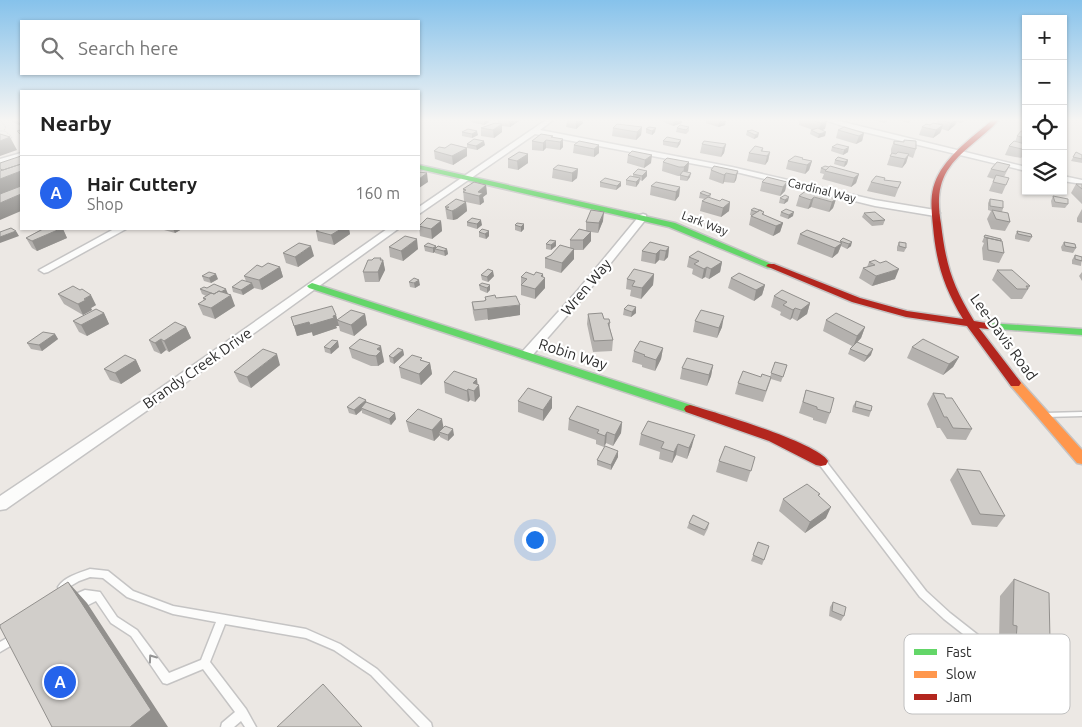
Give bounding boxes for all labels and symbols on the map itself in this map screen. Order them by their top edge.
street label: Cardinal Way [787,175,858,205]
street label: Lark Way [680,208,730,238]
street label: Wren Way [558,255,614,319]
street label: Lee-Davis Road [967,291,1041,383]
street label: Brandy Creek Drive [139,324,255,412]
street label: Robin Way [537,335,609,373]
your location [522,527,548,553]
legend [904,634,1070,714]
text: Fast [946,644,972,660]
one-way arrow [149,654,158,664]
pin: A [44,663,76,701]
text: Slow [946,666,976,682]
text: Jam [946,689,972,705]

